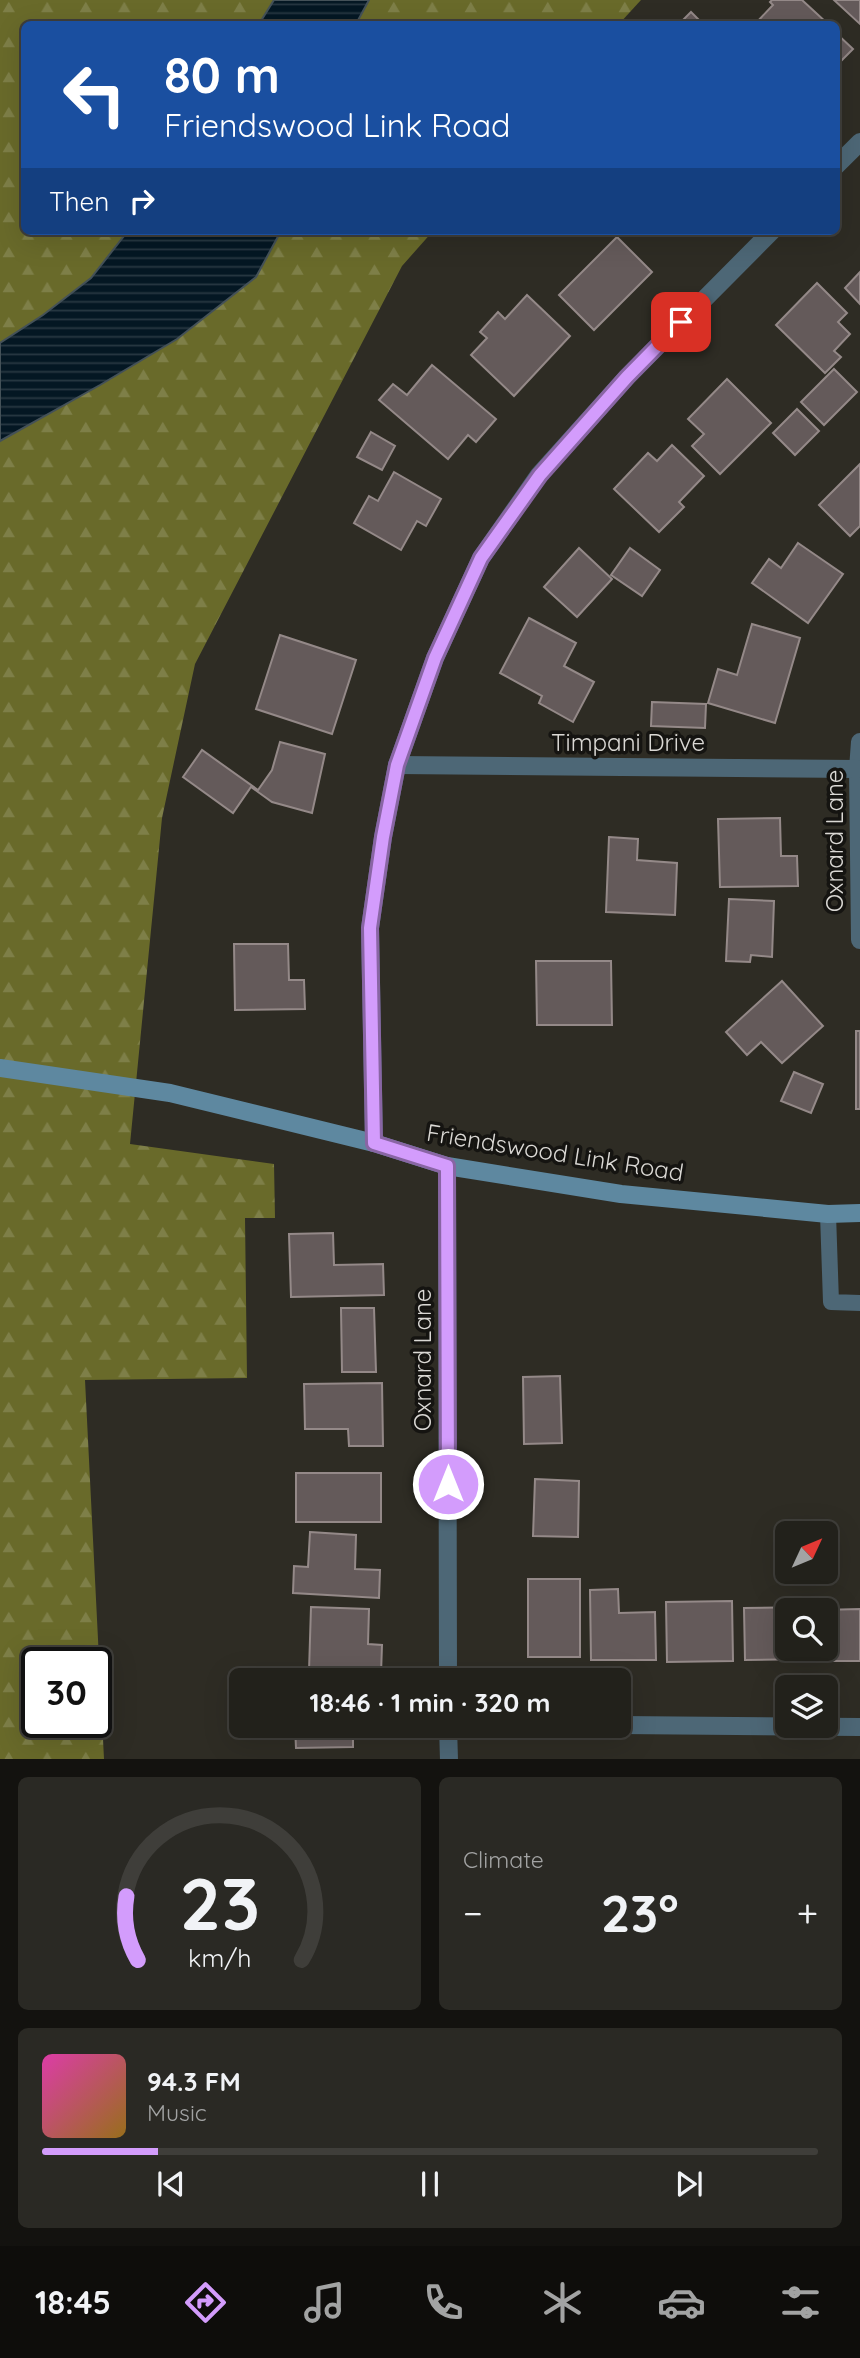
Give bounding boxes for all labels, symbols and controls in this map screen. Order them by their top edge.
text: 80 m [164,44,280,105]
icon: left [49,49,140,140]
text: Friendswood Link Road [164,105,510,145]
icon: right [123,182,161,220]
text: Then [49,185,109,218]
pin [651,292,711,352]
icon: arrive [662,303,700,341]
street label: Timpani Drive [551,727,705,757]
street label: Oxnard Lane [819,770,849,912]
street label: Friendswood Link Road [424,1117,686,1187]
street label: Oxnard Lane [407,1289,437,1431]
position arrow [411,1447,485,1521]
north arrow [775,1521,838,1584]
map controls [775,1521,838,1738]
button: search [775,1598,838,1661]
speed limit sign: 30 [21,1647,112,1738]
button: layers [775,1675,838,1738]
text: 18:46 · 1 min · 320 m [310,1686,550,1719]
text: Climate [463,1845,544,1874]
text: 23 [179,1857,260,1948]
text: 23° [601,1880,679,1945]
text: − [463,1889,483,1937]
text: + [797,1889,818,1937]
text: km/h [188,1941,251,1972]
text: 94.3 FM [147,2065,241,2098]
text: Music [147,2098,207,2127]
icon: previous [152,2165,190,2203]
icon: pause [411,2165,449,2203]
icon: next [670,2165,708,2203]
icon: directions [181,2278,230,2327]
icon: music [300,2278,349,2327]
icon: phone [419,2278,468,2327]
icon: climate [538,2278,587,2327]
icon: car [657,2278,706,2327]
icon: filters [776,2278,825,2327]
text: 18:45 [35,2282,111,2322]

